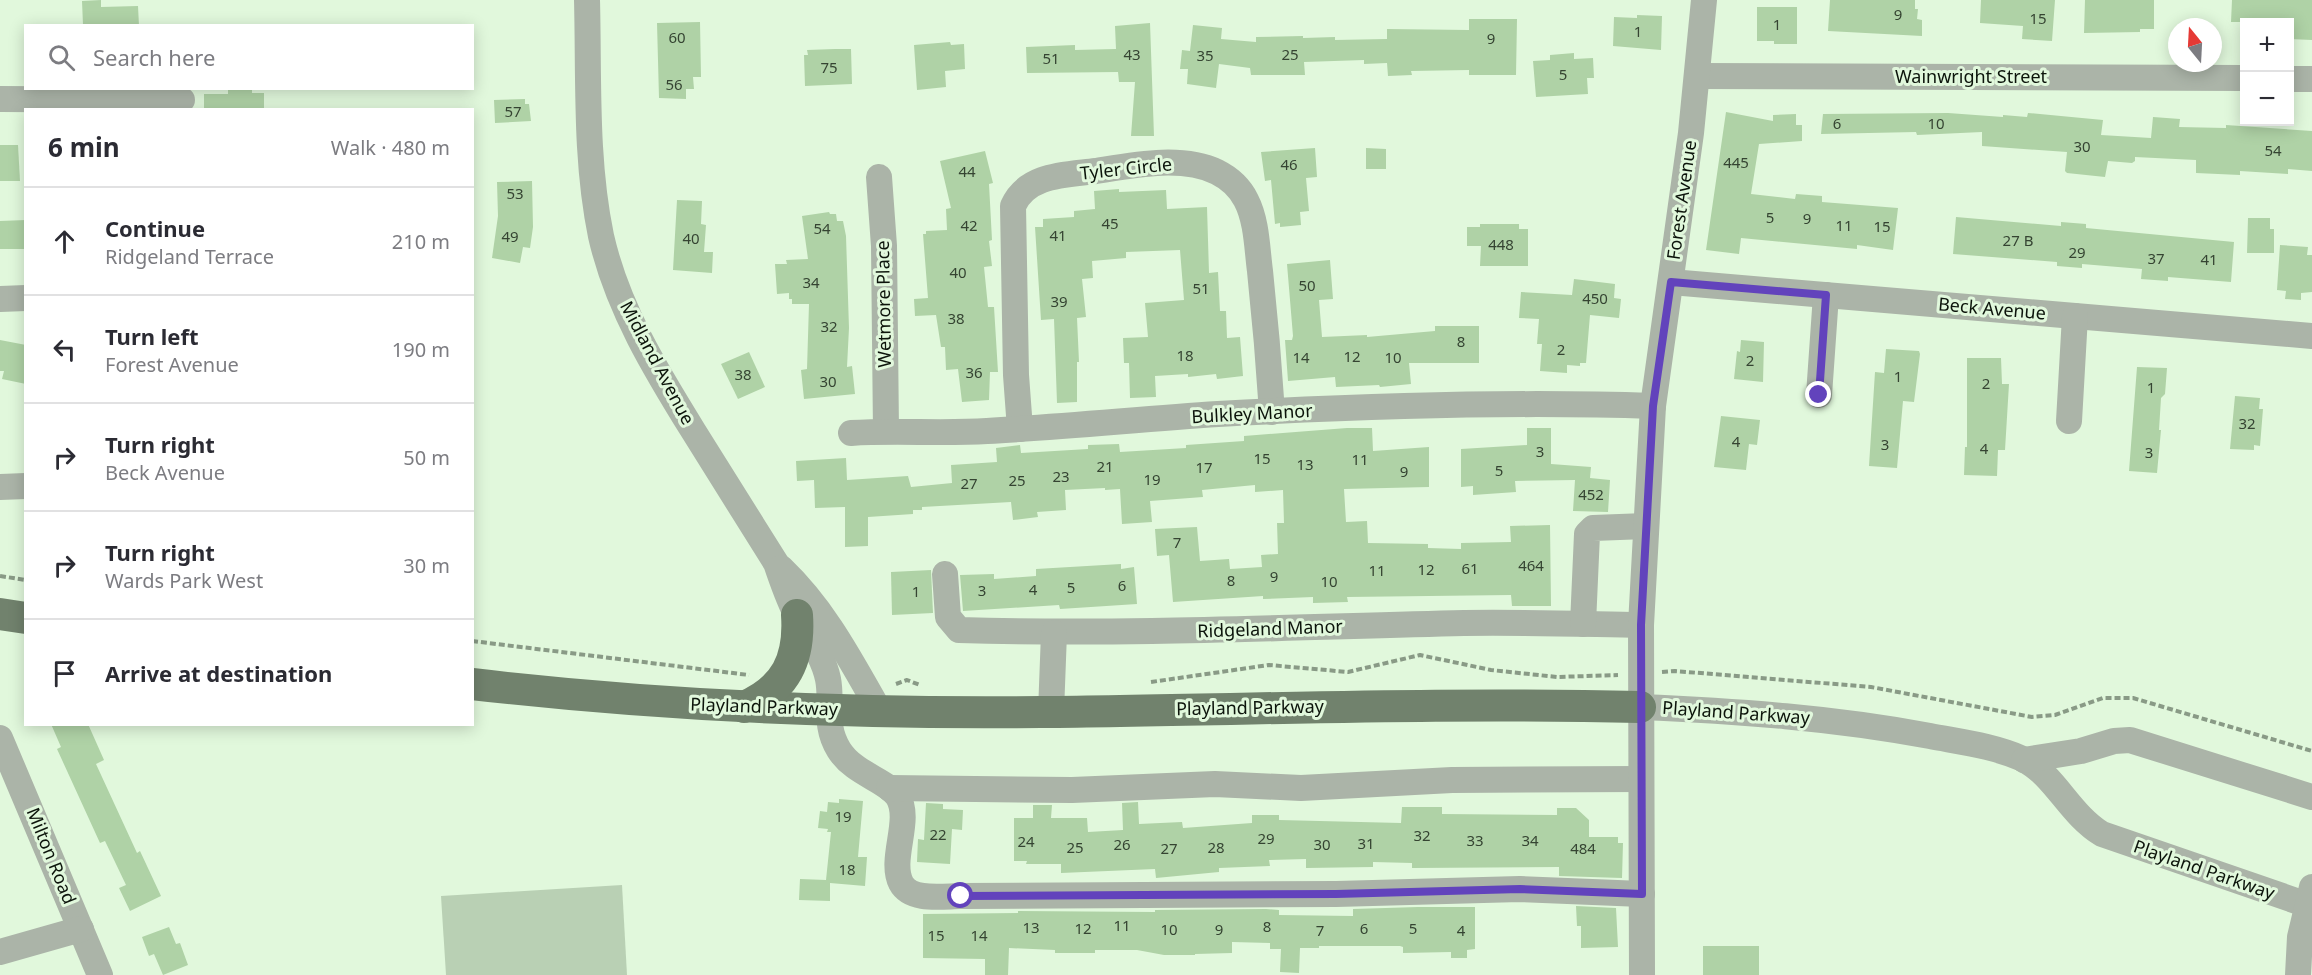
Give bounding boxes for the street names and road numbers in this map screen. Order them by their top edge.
street label: Wainwright Street [1895,64,2048,88]
street label: Forest Avenue [1661,139,1701,261]
street label: Tyler Circle [1079,151,1173,185]
street label: Wetmore Place [870,240,896,368]
street label: Beck Avenue [1937,291,2047,325]
street label: Midland Avenue [615,296,701,429]
street label: Bulkley Manor [1191,398,1314,428]
street label: Ridgeland Manor [1197,613,1344,643]
street label: Playland Parkway [690,691,839,721]
street label: Playland Parkway [1176,694,1325,720]
street label: Playland Parkway [1661,695,1811,729]
street label: Milton Road [22,804,82,907]
street label: Playland Parkway [2131,834,2279,905]

